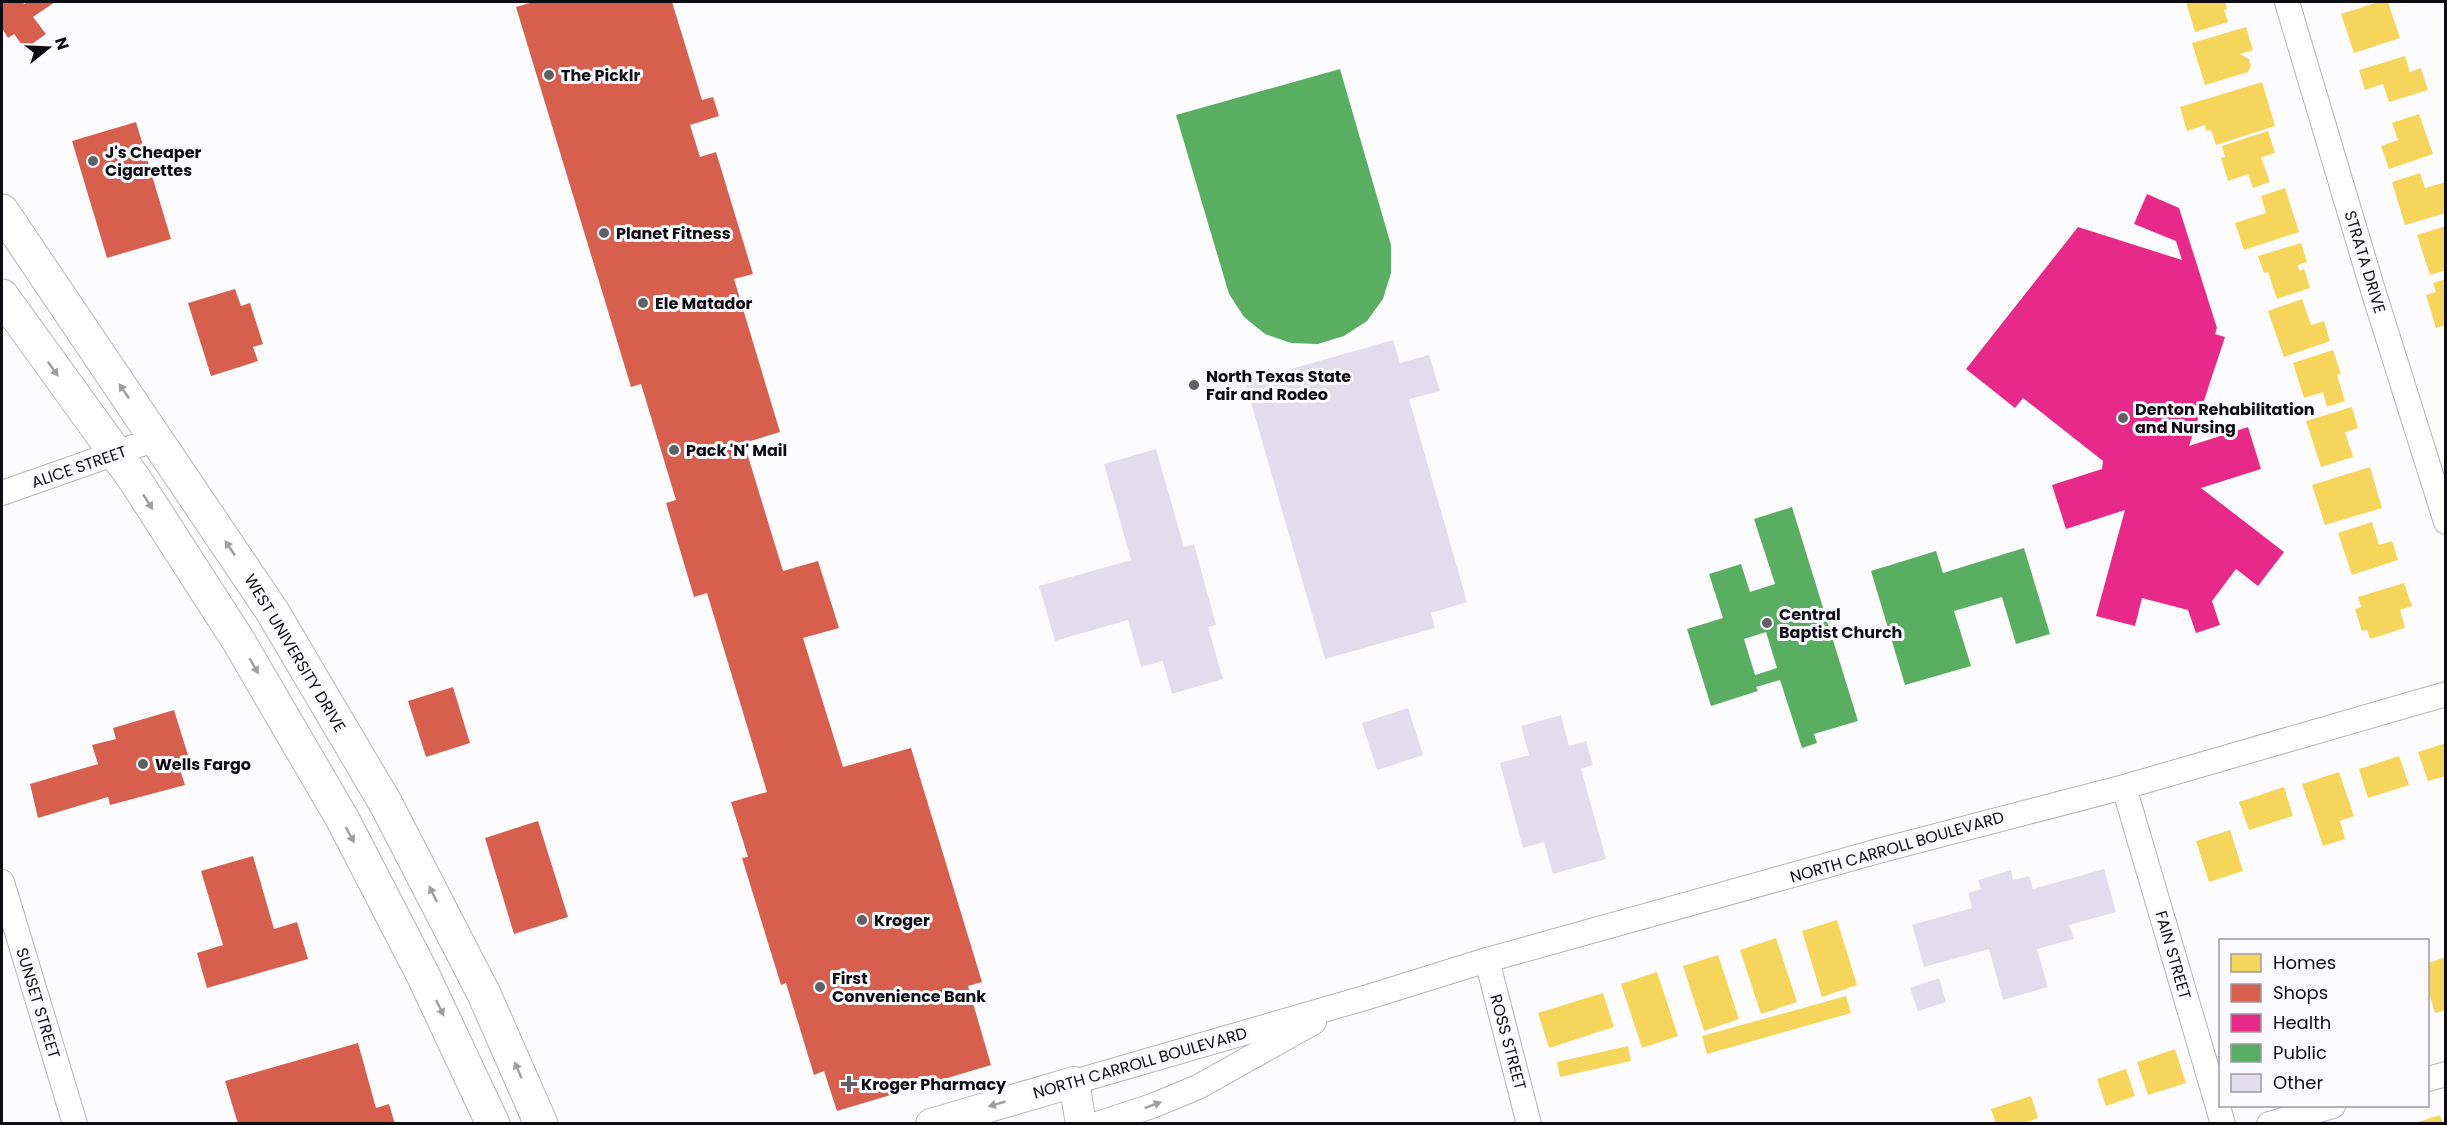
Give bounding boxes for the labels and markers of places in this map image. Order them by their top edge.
place label: The Picklr [561,64,640,87]
marker: The Picklr [542,68,556,82]
place label: J's Cheaper Cigarettes [105,141,202,182]
marker: J's Cheaper Cigarettes [86,154,100,168]
place label: Planet Fitness [616,222,731,245]
marker: Planet Fitness [597,226,611,240]
place label: Ele Matador [655,292,753,315]
marker: Ele Matador [636,296,650,310]
place label: North Texas State Fair and Rodeo [1206,365,1351,406]
marker: North Texas State Fair and Rodeo [1187,378,1201,392]
place label: Denton Rehabilitation and Nursing [2135,398,2315,439]
marker: Denton Rehabilitation and Nursing [2116,411,2130,425]
place label: Pack 'N' Mail [686,439,787,462]
marker: Pack 'N' Mail [667,443,681,457]
place label: Central Baptist Church [1779,603,1902,644]
marker: Central Baptist Church [1760,616,1774,630]
place label: Wells Fargo [155,753,251,776]
marker: Wells Fargo [136,757,150,771]
place label: Kroger [874,909,930,932]
marker: Kroger [855,913,869,927]
place label: First Convenience Bank [832,967,986,1008]
marker: First Convenience Bank [813,980,827,994]
place label: Kroger Pharmacy [861,1073,1007,1096]
marker: Kroger Pharmacy [842,1077,856,1091]

